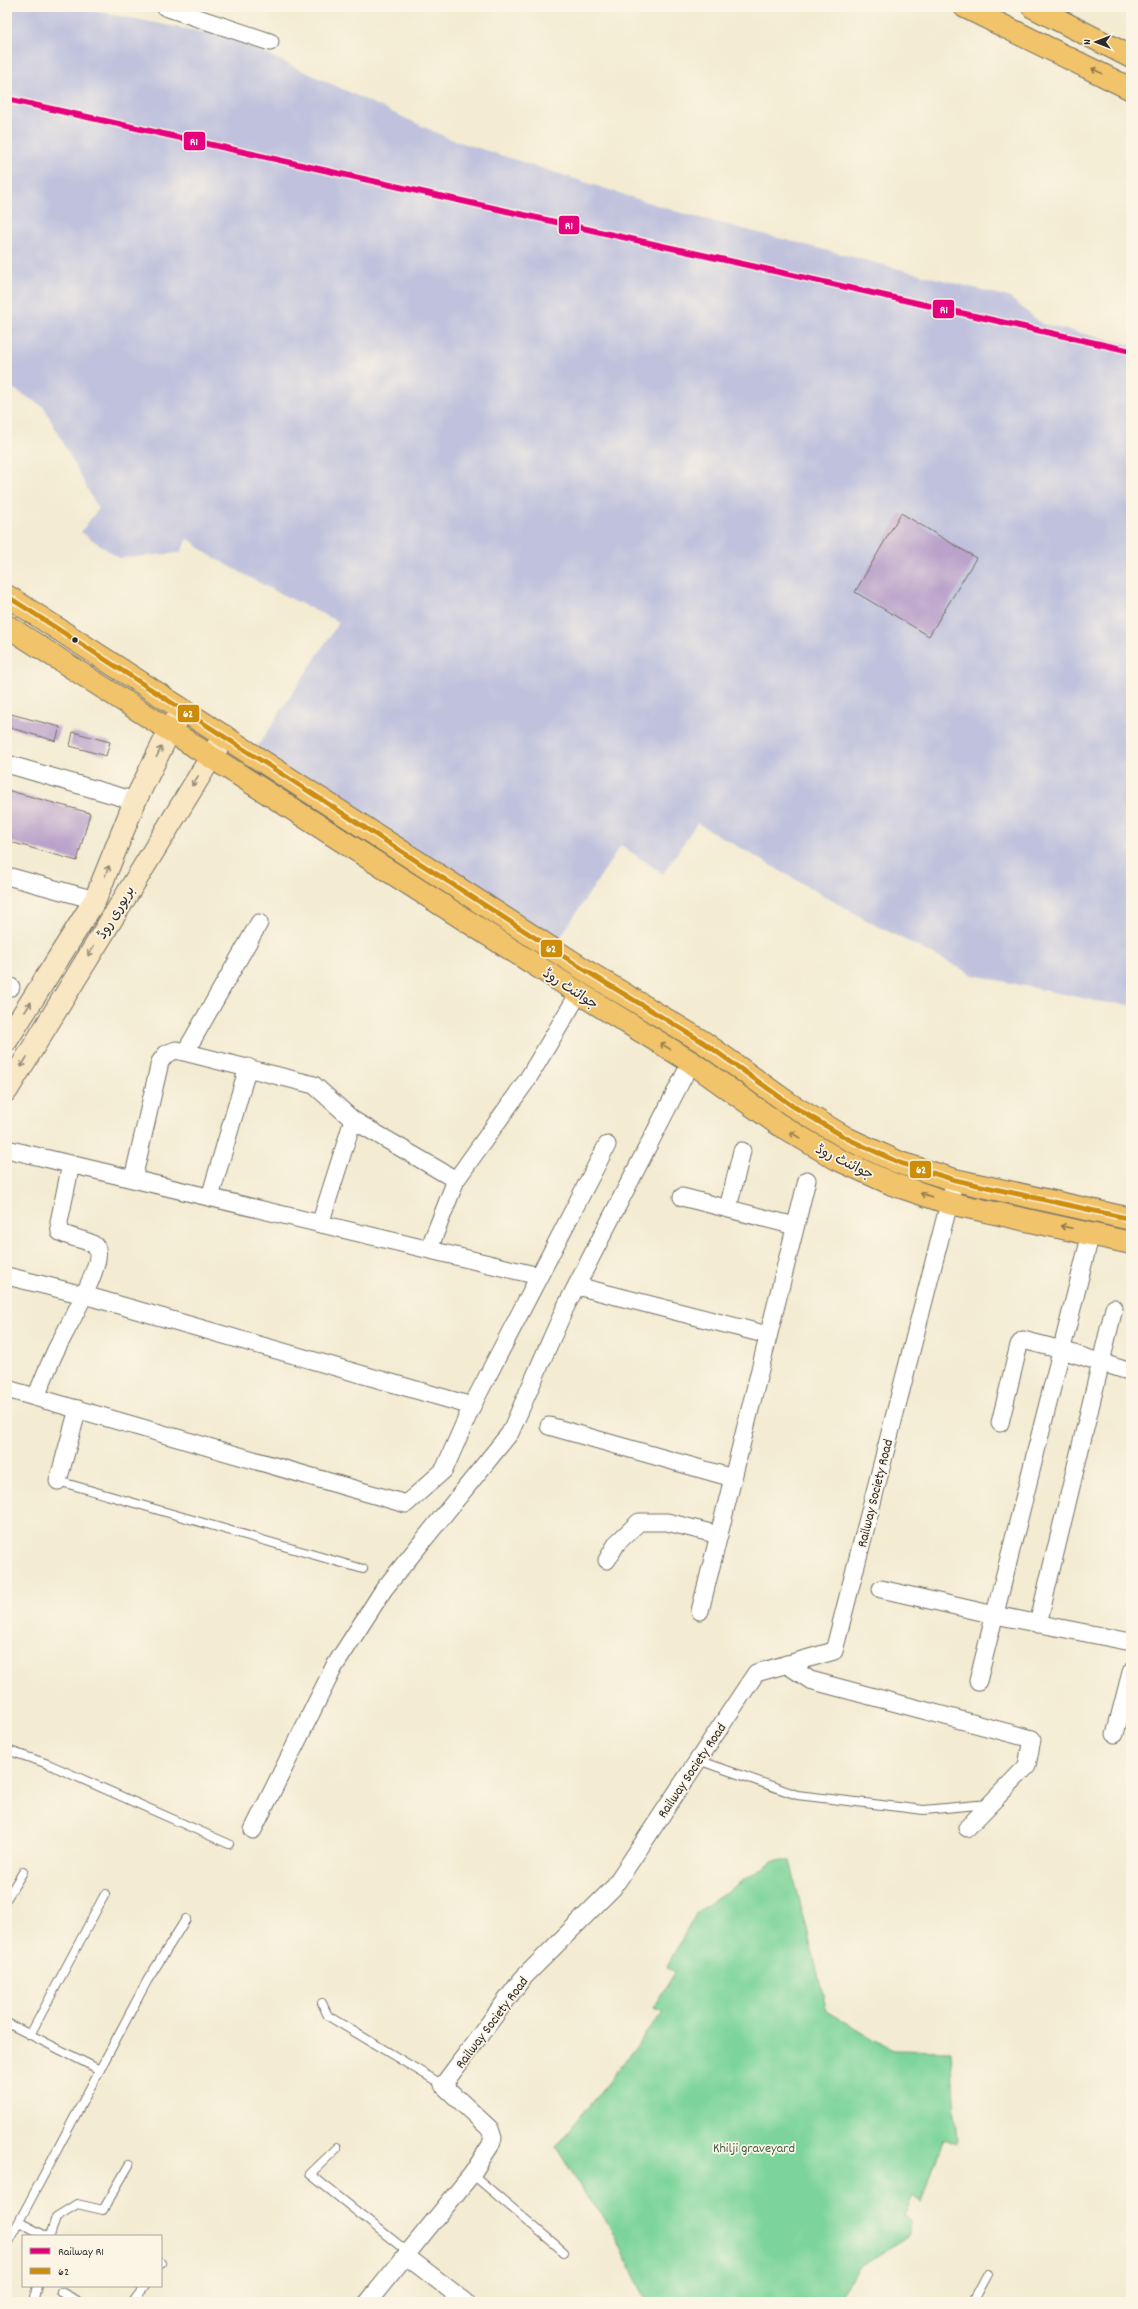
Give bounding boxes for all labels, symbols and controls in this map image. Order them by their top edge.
north arrow [1076,22,1116,62]
text: N [1080,39,1096,45]
one-way arrow [1091,67,1103,74]
line badge: R1 [183,131,206,151]
text: R1 [190,135,198,151]
line badge: R1 [558,215,580,235]
text: R1 [565,219,573,235]
line badge: R1 [932,299,955,319]
text: R1 [940,303,948,319]
unlabelled marker [70,635,80,645]
line badge: 62 [177,704,200,723]
text: 62 [183,707,193,723]
one-way arrow [156,746,163,758]
one-way arrow [191,775,199,787]
one-way arrow [103,865,111,877]
street label: بریوری روڈ [93,883,141,944]
line badge: 62 [540,939,563,958]
text: 62 [546,942,556,958]
one-way arrow [87,945,95,956]
street label: جوائنٹ روڈ [538,964,602,1015]
one-way arrow [24,1001,32,1013]
one-way arrow [659,1042,671,1050]
one-way arrow [19,1056,27,1068]
one-way arrow [790,1131,801,1139]
street label: جوائنٹ روڈ [812,1140,877,1186]
line badge: 62 [909,1160,932,1179]
text: 62 [916,1163,926,1179]
one-way arrow [919,1191,932,1198]
one-way arrow [1060,1223,1073,1231]
street label: Railway Society Road [853,1437,899,1550]
street label: Railway Society Road [653,1720,732,1823]
street label: Railway Society Road [451,1973,534,2073]
park label: Khilji graveyard [713,2139,795,2159]
legend [22,2235,162,2287]
text: Railway R1 [58,2244,104,2261]
text: 62 [58,2264,69,2281]

